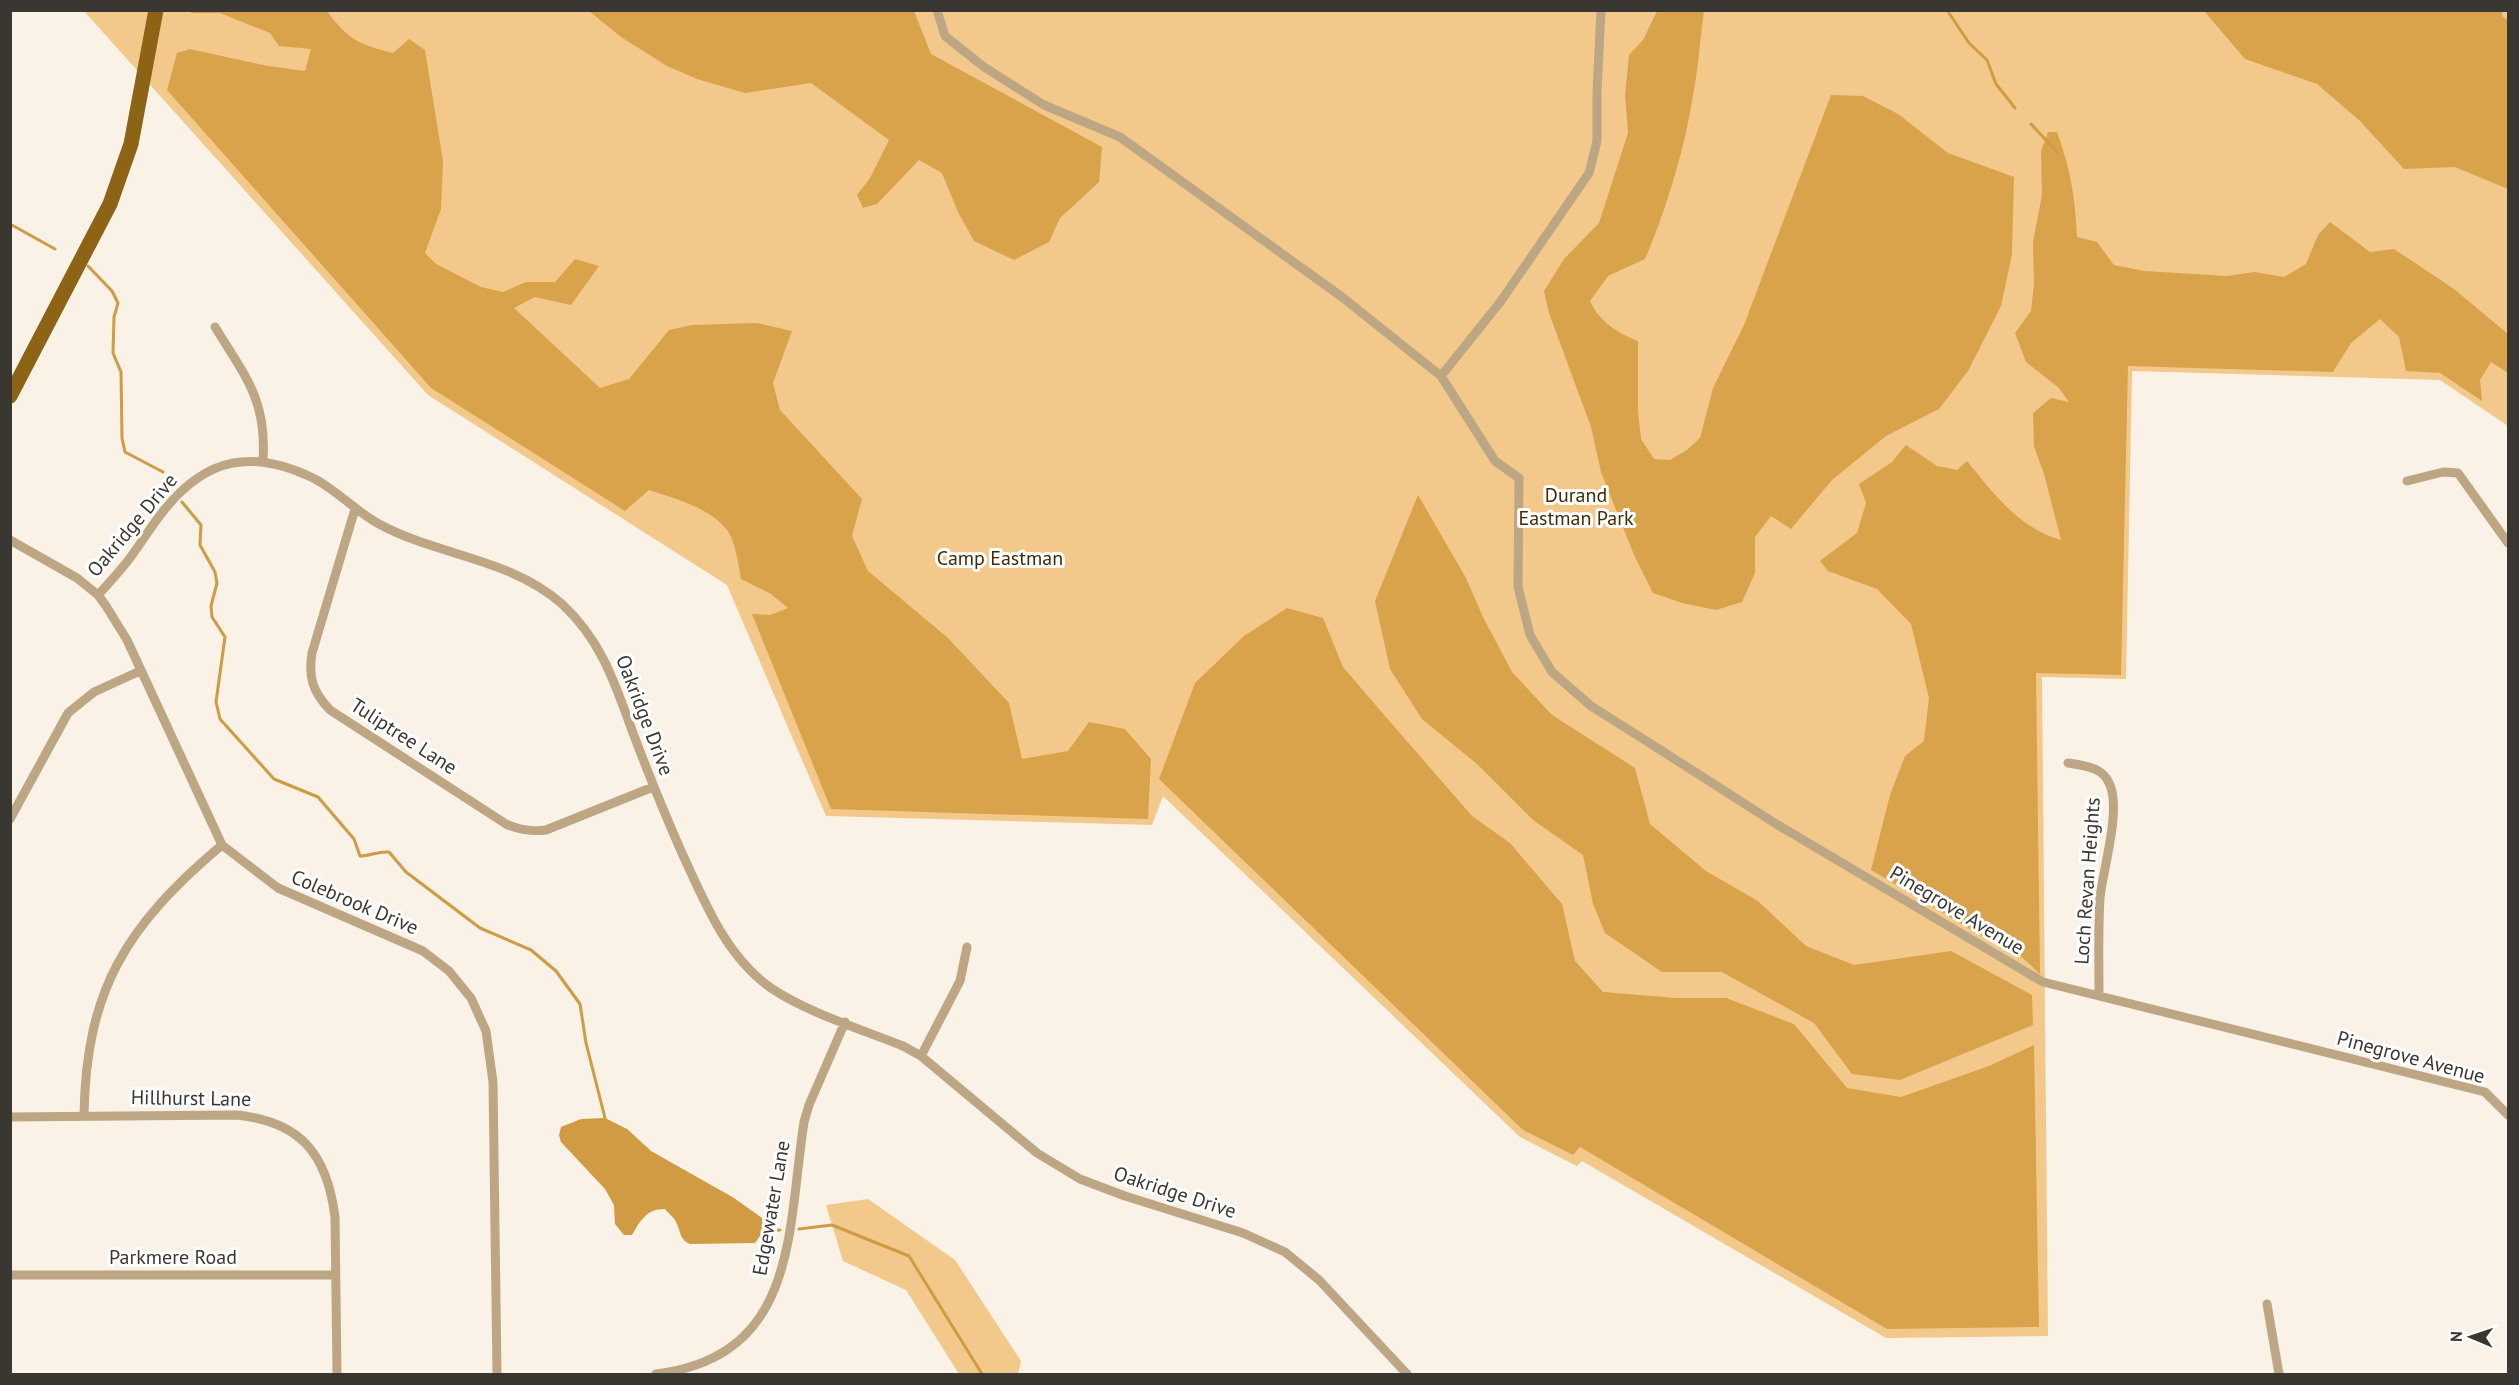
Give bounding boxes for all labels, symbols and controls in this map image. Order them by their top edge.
street label: Oakridge Drive [81,468,183,582]
park label: Durand Eastman Park [1518,482,1634,531]
park label: Camp Eastman [937,545,1063,571]
street label: Oakridge Drive [610,651,680,779]
street label: Tuliptree Lane [346,692,462,780]
street label: Loch Revan Heights [2068,797,2106,965]
street label: Pinegrove Avenue [1885,860,2029,960]
street label: Colebrook Drive [287,864,423,940]
street label: Pinegrove Avenue [2334,1025,2488,1089]
street label: Hillhurst Lane [131,1084,251,1112]
street label: Edgewater Lane [746,1138,796,1278]
street label: Oakridge Drive [1111,1160,1239,1224]
street label: Parkmere Road [109,1244,237,1270]
north arrow [2441,1307,2501,1367]
text: N [2446,1331,2466,1342]

